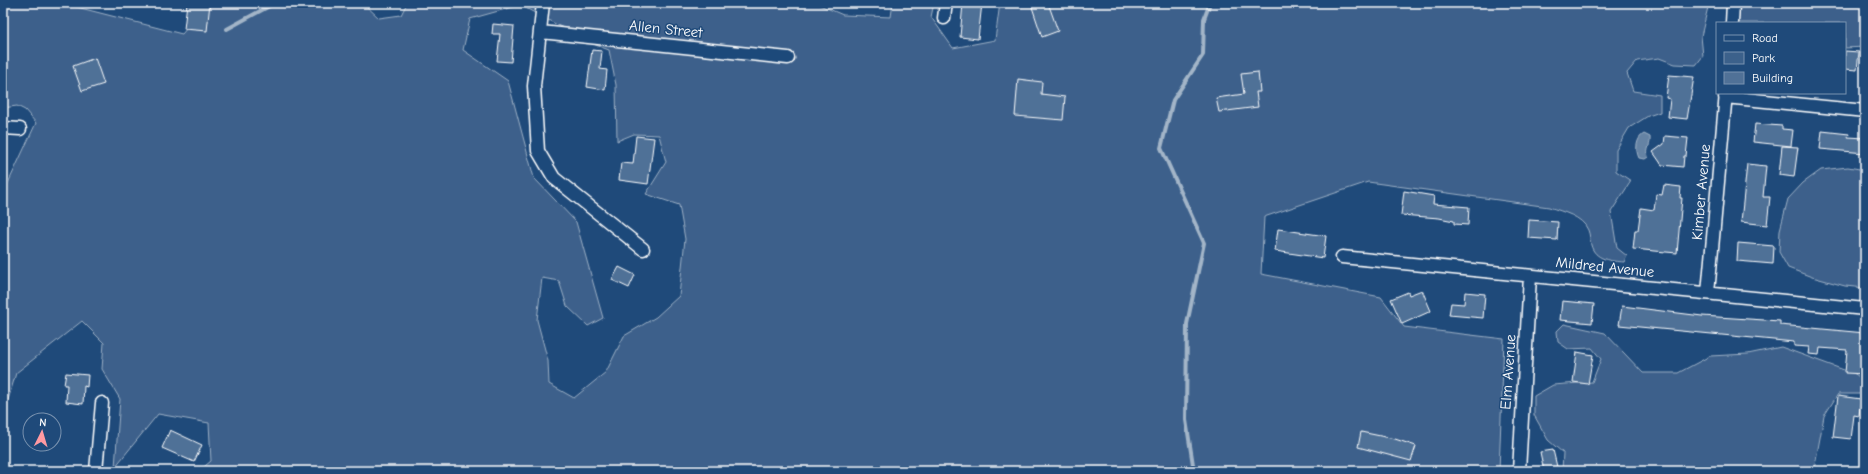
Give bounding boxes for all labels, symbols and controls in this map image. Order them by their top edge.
street label: Allen Street [628,16,704,42]
legend [1716,22,1846,94]
text: Road [1752,31,1778,45]
text: Park [1752,51,1775,65]
text: Building [1752,71,1793,85]
street label: Kimber Avenue [1688,143,1714,241]
street label: Mildred Avenue [1555,253,1656,281]
street label: Elm Avenue [1496,333,1520,410]
north arrow [22,412,62,452]
text: N [39,416,47,429]

